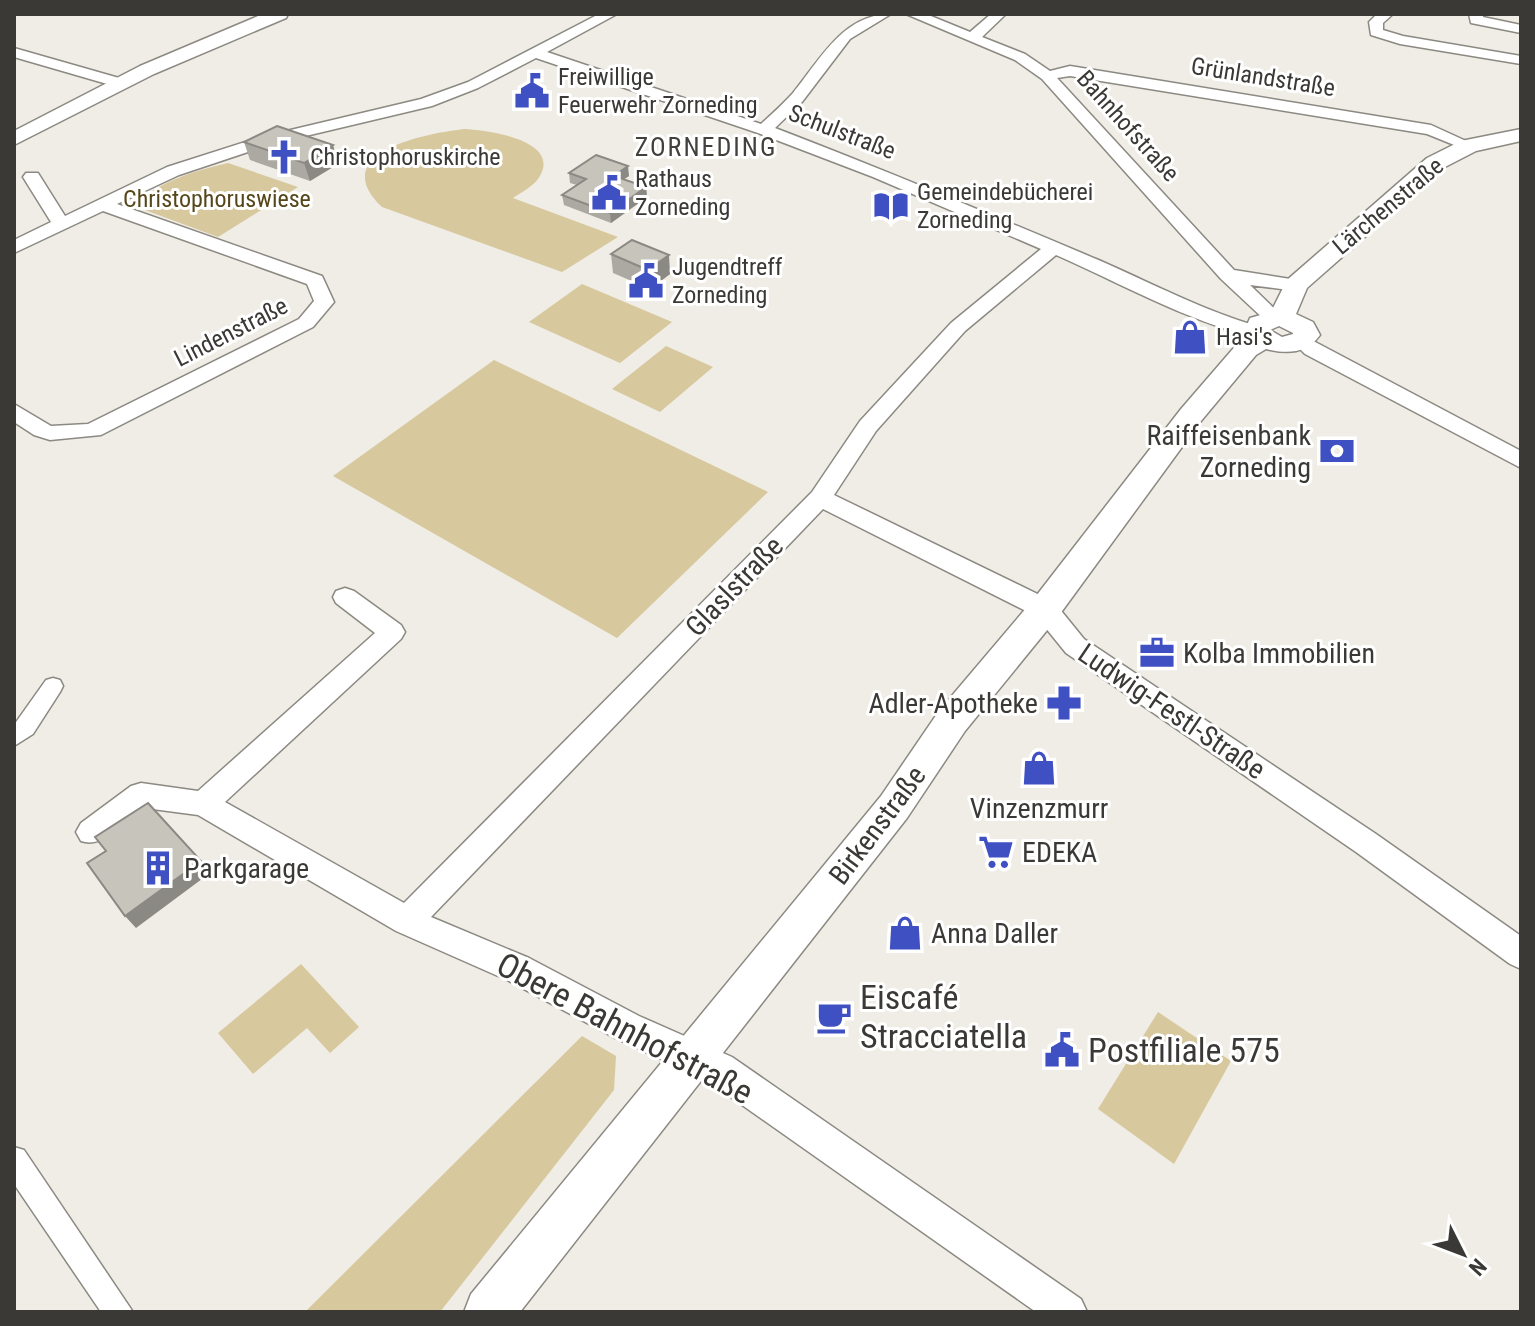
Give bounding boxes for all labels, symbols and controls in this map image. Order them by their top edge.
street label: Grünlandstraße [1189,52,1337,102]
place label: Freiwillige Feuerwehr Zorneding [558,63,758,119]
street label: Bahnhofstraße [1071,65,1185,187]
public building icon: Freiwillige Feuerwehr Zorneding [513,72,551,110]
street label: Schulstraße [785,99,899,165]
district label: ZORNEDING [635,132,777,162]
church icon: Christophoruskirche [265,138,303,176]
place label: Christophoruskirche [310,143,501,171]
street label: Lärchenstraße [1327,152,1449,260]
place label: Rathaus Zorneding [635,165,730,221]
public building icon: Rathaus Zorneding [590,174,628,212]
place label: Gemeindebücherei Zorneding [917,178,1093,234]
park label: Christophoruswiese [123,185,311,213]
library icon: Gemeindebücherei Zorneding [872,187,910,225]
place label: Jugendtreff Zorneding [672,253,783,309]
public building icon: Jugendtreff Zorneding [627,262,665,300]
street label: Lindenstraße [170,291,292,373]
shop icon: Hasi's [1171,318,1209,356]
place label: Hasi's [1216,323,1273,351]
place label: Raiffeisenbank Zorneding [1147,419,1311,484]
bank icon: Raiffeisenbank Zorneding [1318,432,1356,470]
street label: Glaslstraße [679,530,790,643]
office icon: Kolba Immobilien [1138,634,1176,672]
street label: Ludwig-Festl-Straße [1072,637,1271,786]
place label: Kolba Immobilien [1183,637,1375,670]
pharmacy icon: Adler-Apotheke [1045,684,1083,722]
place label: Adler-Apotheke [869,687,1038,720]
shop icon: Vinzenzmurr [1020,749,1058,787]
street label: Birkenstraße [822,760,933,891]
place label: Vinzenzmurr [970,792,1108,825]
supermarket icon: EDEKA [977,833,1015,871]
place label: EDEKA [1022,836,1097,869]
building icon: Parkgarage [139,849,177,887]
place label: Parkgarage [184,852,309,885]
shop icon: Anna Daller [886,914,924,952]
place label: Anna Daller [931,917,1058,950]
street label: Obere Bahnhofstraße [490,944,760,1112]
place label: Eiscafé Stracciatella [860,977,1027,1056]
cafe icon: Eiscafé Stracciatella [815,998,853,1036]
place label: Postfiliale 575 [1088,1030,1280,1070]
public building icon: Postfiliale 575 [1043,1031,1081,1069]
north arrow [1423,1214,1503,1294]
text: N [1464,1254,1491,1280]

